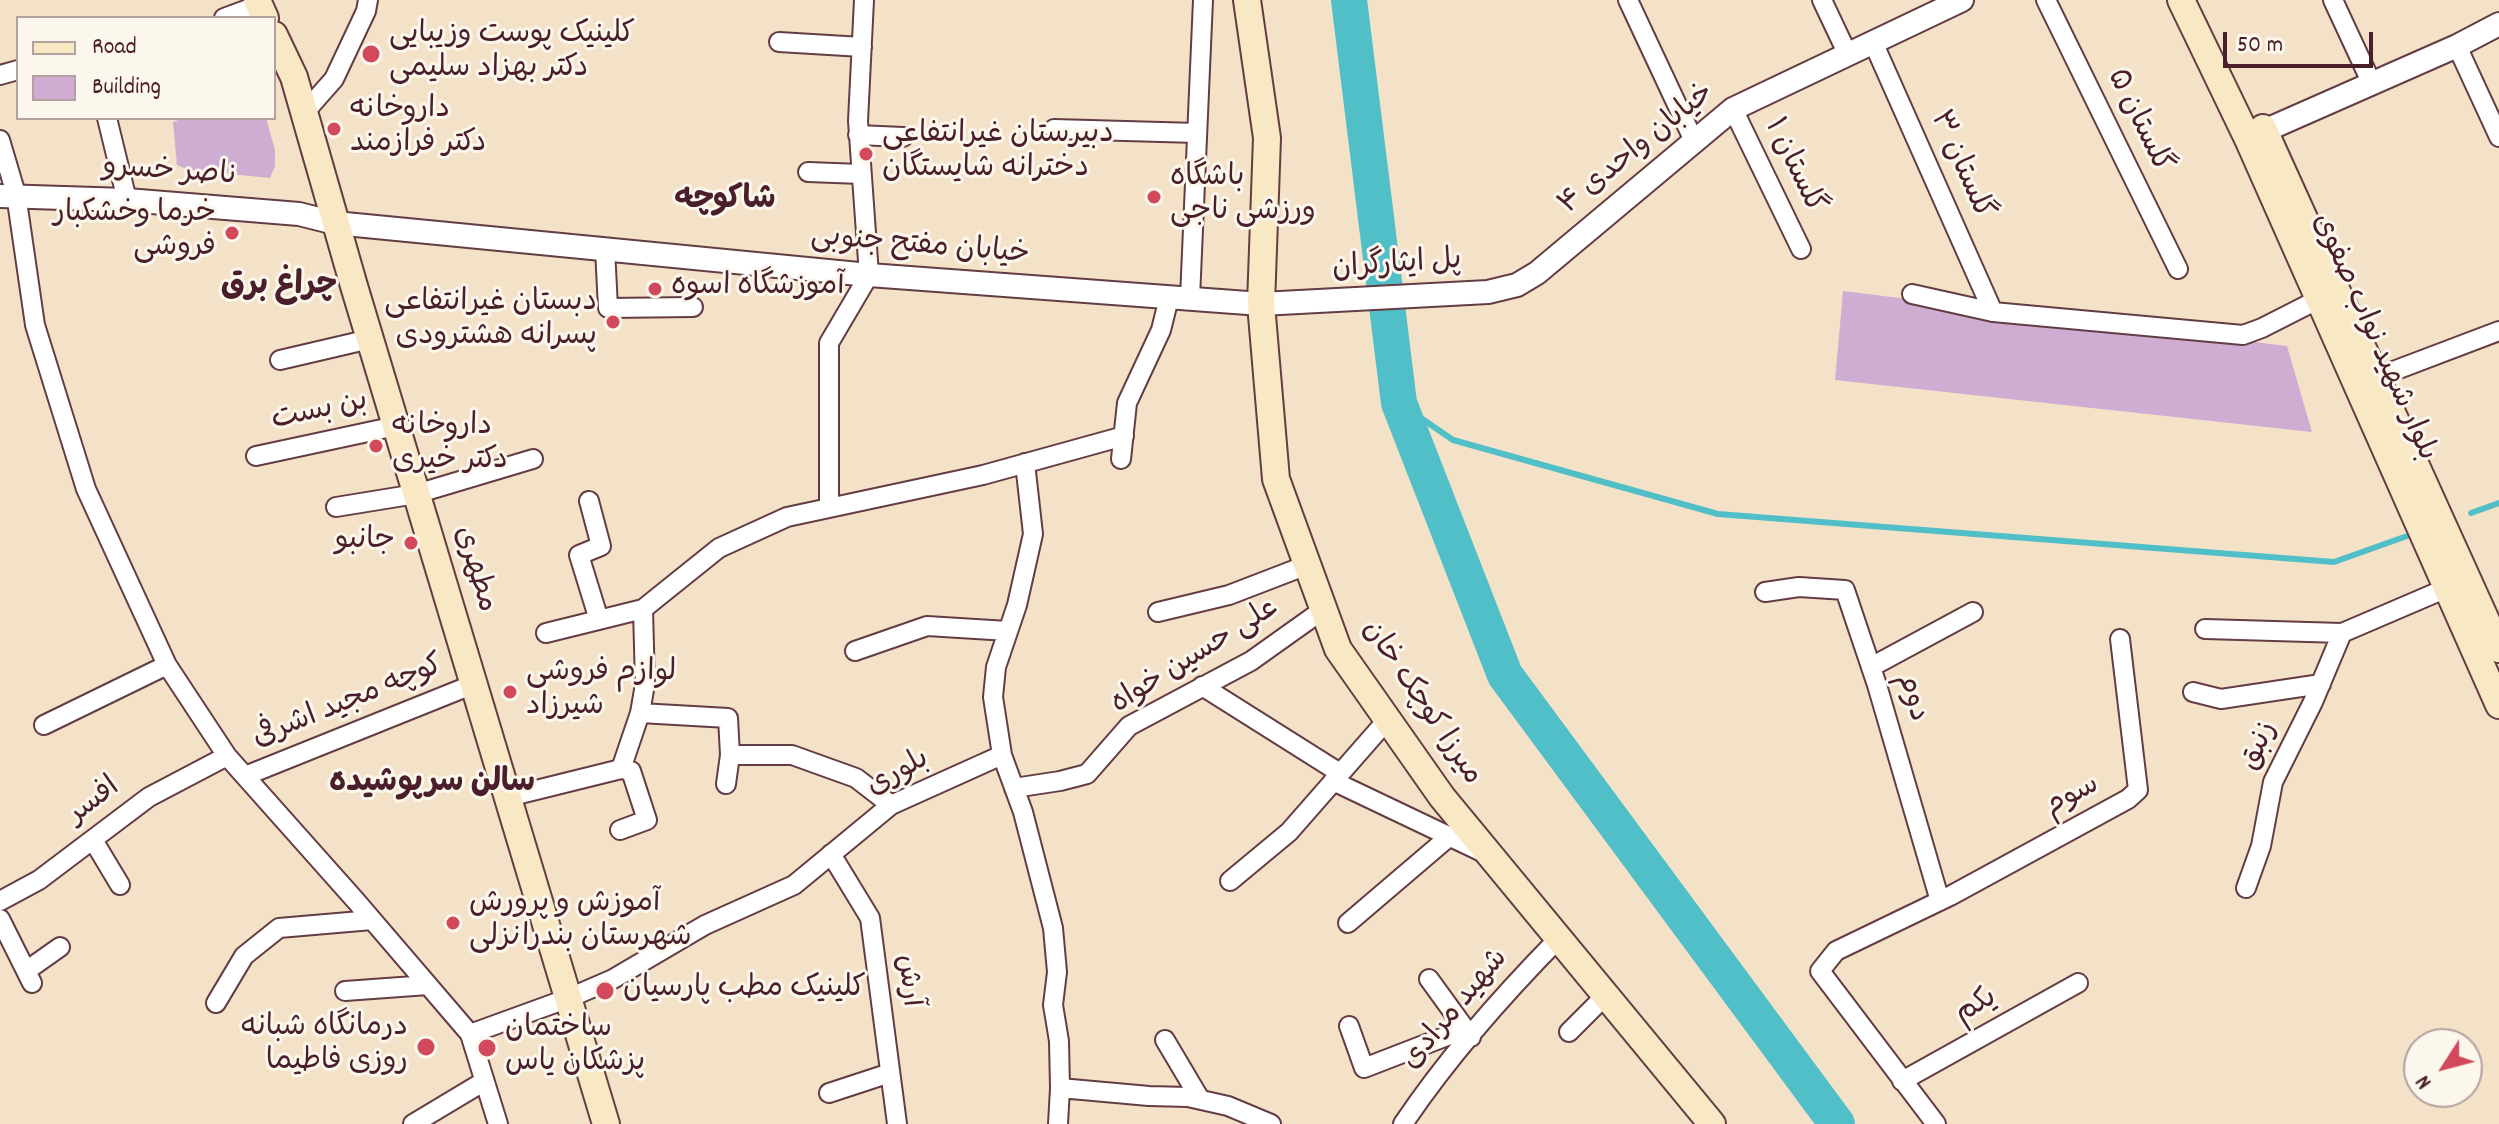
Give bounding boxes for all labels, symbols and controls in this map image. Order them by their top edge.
legend [16,16,276,120]
scale bar [2227,16,2377,66]
place label: کلینیک پوست وزیبایی دکتر بهزاد سلیمی [389,19,635,90]
text: 50 m [2237,29,2283,63]
text: Road [92,31,137,65]
marker: کلینیک پوست وزیبایی دکتر بهزاد سلیمی [360,43,382,65]
street label: گلستان ۵ [2096,64,2178,180]
text: Building [92,71,161,105]
street label: خیابان واحدی ۴ [1553,77,1723,225]
place label: داروخانه دکتر فرازمند [350,94,486,164]
street label: گلستان ۳ [1919,106,1999,226]
street label: گلستان ۱ [1754,113,1830,221]
place label: دبیرستان غیرانتفاعی دخترانه شایستگان [882,119,1114,190]
marker: داروخانه دکتر فرازمند [325,120,343,138]
marker: دبیرستان غیرانتفاعی دخترانه شایستگان [857,145,875,163]
street label: ناصر خسرو [101,151,239,197]
place label: باشگاه ورزشی ناجی [1170,162,1316,232]
district label: شاکوچه [674,184,776,222]
marker: باشگاه ورزشی ناجی [1145,188,1163,206]
place label: خرما وخشکبار فروشی [54,198,216,268]
street label: بلوار شهید نواب صفوی [2301,209,2443,467]
street label: خیابان مفتح جنوبی [809,221,1031,275]
marker: خرما وخشکبار فروشی [223,224,241,242]
street label: پل ایثارگران [1331,245,1463,289]
district label: چراغ برق [221,270,337,308]
place label: آموزشگاه اسوه [671,271,845,307]
marker: آموزشگاه اسوه [646,280,664,298]
place label: دبستان غیرانتفاعی پسرانه هشترودی [384,287,597,358]
marker: دبستان غیرانتفاعی پسرانه هشترودی [604,313,622,331]
street label: بن بست [269,385,371,441]
place label: داروخانه دکتر خیری [392,411,508,482]
marker: داروخانه دکتر خیری [367,437,385,455]
street label: مطهری [443,523,503,617]
place label: جانبو [335,525,395,561]
marker: جانبو [402,534,420,552]
street label: علی حسین خواه [1105,592,1287,724]
street label: میرزا کوچک خان [1352,615,1488,793]
street label: کوچه مجید اشرفی [248,649,450,759]
place label: لوازم فروشی شیرزاد [526,657,676,728]
street label: دوم [1886,669,1934,727]
marker: لوازم فروشی شیرزاد [501,683,519,701]
street label: زنبق [2234,717,2288,777]
street label: بلوری [861,743,937,807]
district label: سالن سرپوشیده [329,767,535,805]
street label: سوم [2039,769,2107,827]
street label: افسر [61,771,129,835]
place label: آموزش و پرورش شهرستان بندرانزلی [469,888,692,958]
marker: آموزش و پرورش شهرستان بندرانزلی [444,914,462,932]
street label: شهید مرادی [1396,943,1518,1079]
street label: آرش [885,953,927,1009]
place label: کلینیک مطب پارسیان [623,973,866,1009]
marker: کلینیک مطب پارسیان [594,980,616,1002]
street label: یکم [1950,982,2004,1034]
place label: درمانگاه شبانه روزی فاطیما [240,1012,408,1082]
place label: ساختمان پزشکان یاس [505,1013,645,1084]
north arrow [2403,1028,2483,1108]
marker: درمانگاه شبانه روزی فاطیما [415,1036,437,1058]
marker: ساختمان پزشکان یاس [476,1037,498,1059]
text: N [2409,1068,2441,1095]

